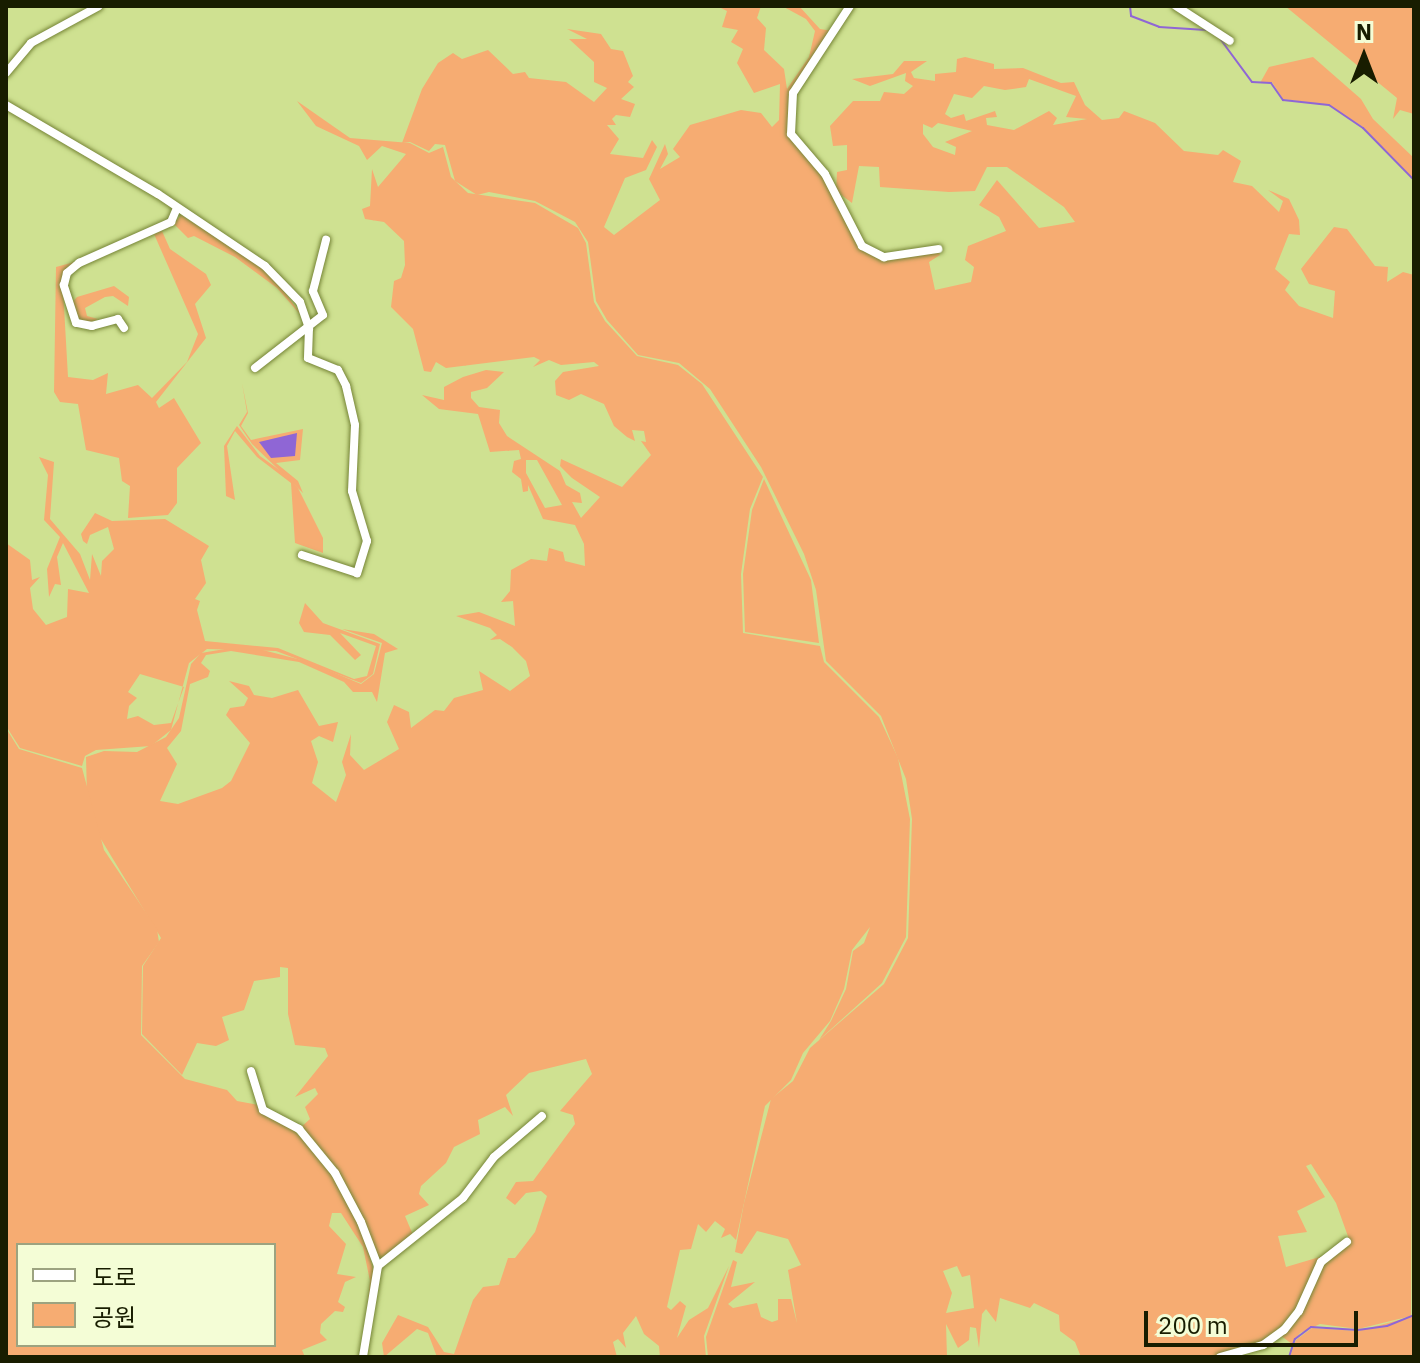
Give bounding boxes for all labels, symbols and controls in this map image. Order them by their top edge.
north arrow [1324,16,1404,96]
text: N [1356,17,1372,46]
legend [16,1243,276,1347]
text: 도로 [92,1261,136,1293]
scale bar [1148,1295,1362,1345]
text: 공원 [92,1301,136,1333]
text: 200 m [1158,1309,1228,1341]

